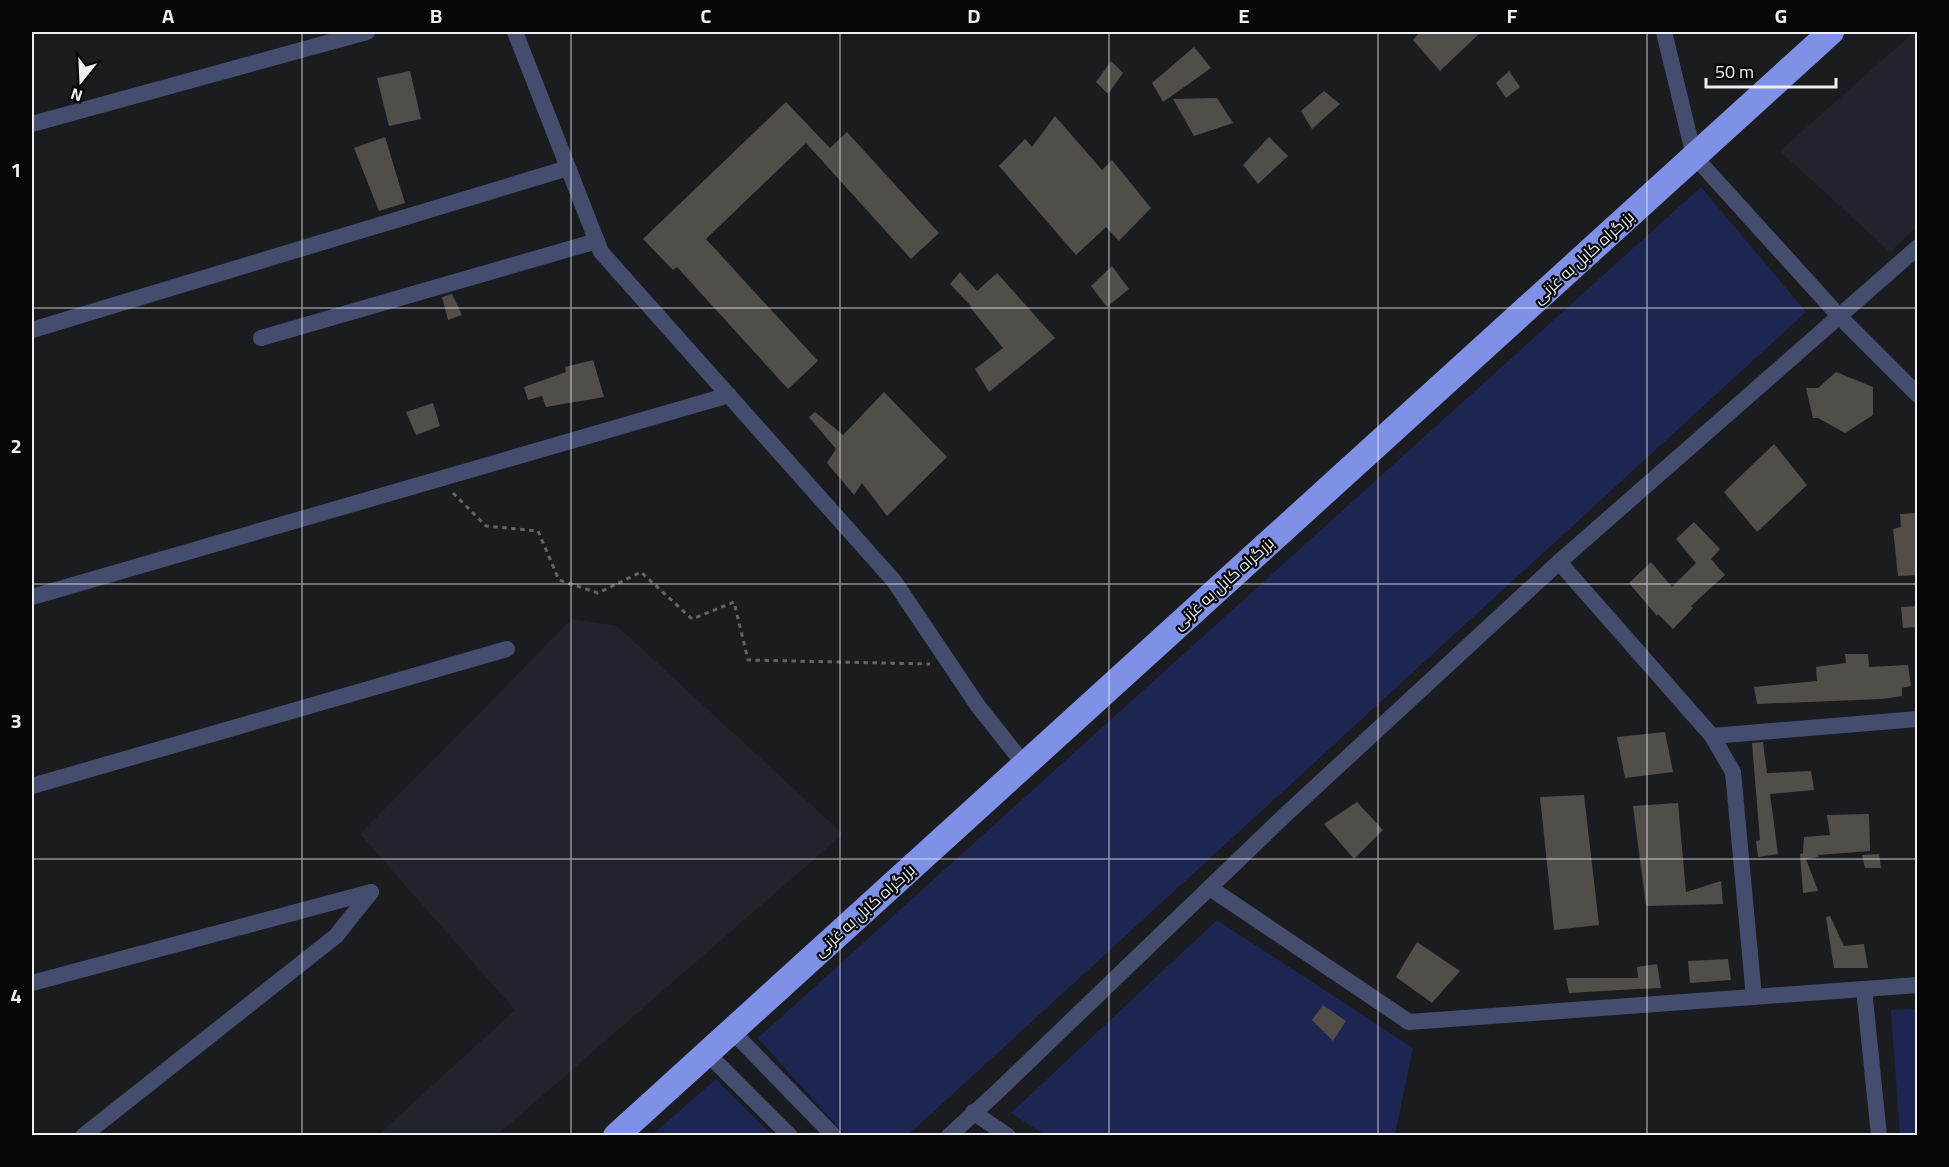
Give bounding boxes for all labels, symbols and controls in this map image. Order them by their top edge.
text: A [162,0,174,34]
text: B [430,0,442,34]
text: C [701,0,712,34]
text: D [968,0,981,34]
text: E [1238,0,1250,34]
text: F [1507,0,1518,34]
text: G [1775,0,1787,34]
north arrow [51,51,111,111]
scale bar [1706,51,1836,89]
text: 50 m [1715,55,1754,88]
text: N [67,79,86,111]
text: 1 [10,151,22,188]
street label: بزرگراه کابل به غزنی [1525,203,1641,311]
text: 2 [10,427,22,464]
street label: بزرگراه کابل به غزنی [1165,529,1281,637]
text: 3 [10,702,22,739]
street label: بزرگراه کابل به غزنی [806,856,922,964]
text: 4 [10,977,22,1014]

